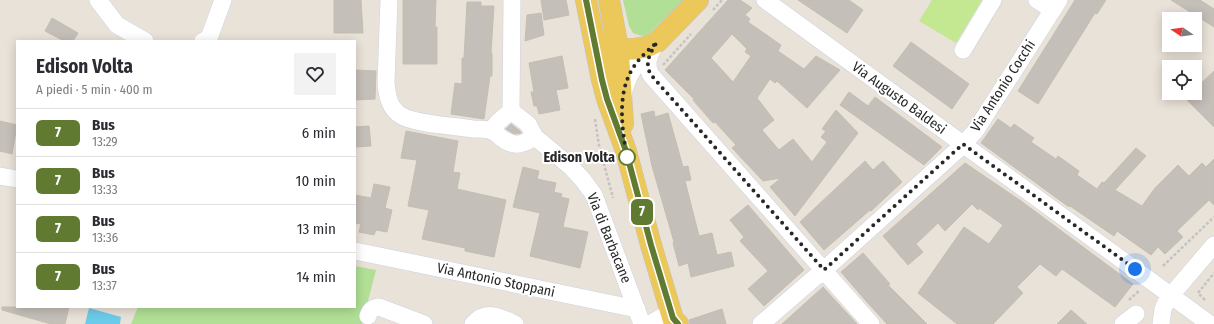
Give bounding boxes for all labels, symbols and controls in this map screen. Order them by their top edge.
north arrow [1162,12,1202,52]
map controls [1162,12,1202,100]
street label: Via Antonio Cocchi [967,37,1039,135]
button: heart [294,53,336,95]
text: Edison Volta [36,55,133,78]
street label: Via Augusto Baldesi [849,58,949,138]
button: locate [1162,60,1202,100]
text: A piedi · 5 min · 400 m [36,82,153,97]
text: Bus [92,116,115,134]
text: 7 [55,124,61,141]
text: 6 min [302,124,336,142]
text: 13:29 [92,134,118,149]
marker: Edison Volta [618,148,636,166]
place label: Edison Volta [543,149,615,166]
text: Bus [92,164,115,182]
text: 7 [55,172,61,189]
text: 10 min [296,172,336,190]
text: 13:33 [92,182,118,197]
street label: Via di Barbacane [583,190,635,286]
line badge: 7 [629,199,655,225]
text: 7 [639,203,645,220]
text: Bus [92,212,115,230]
text: 7 [55,220,61,237]
text: 13 min [297,220,336,238]
text: 13:36 [92,230,118,245]
street label: Via Antonio Stoppani [436,259,556,301]
your location [1125,259,1145,279]
text: Bus [92,260,115,278]
text: 7 [55,268,61,285]
text: 14 min [296,268,336,286]
text: 13:37 [92,278,117,293]

